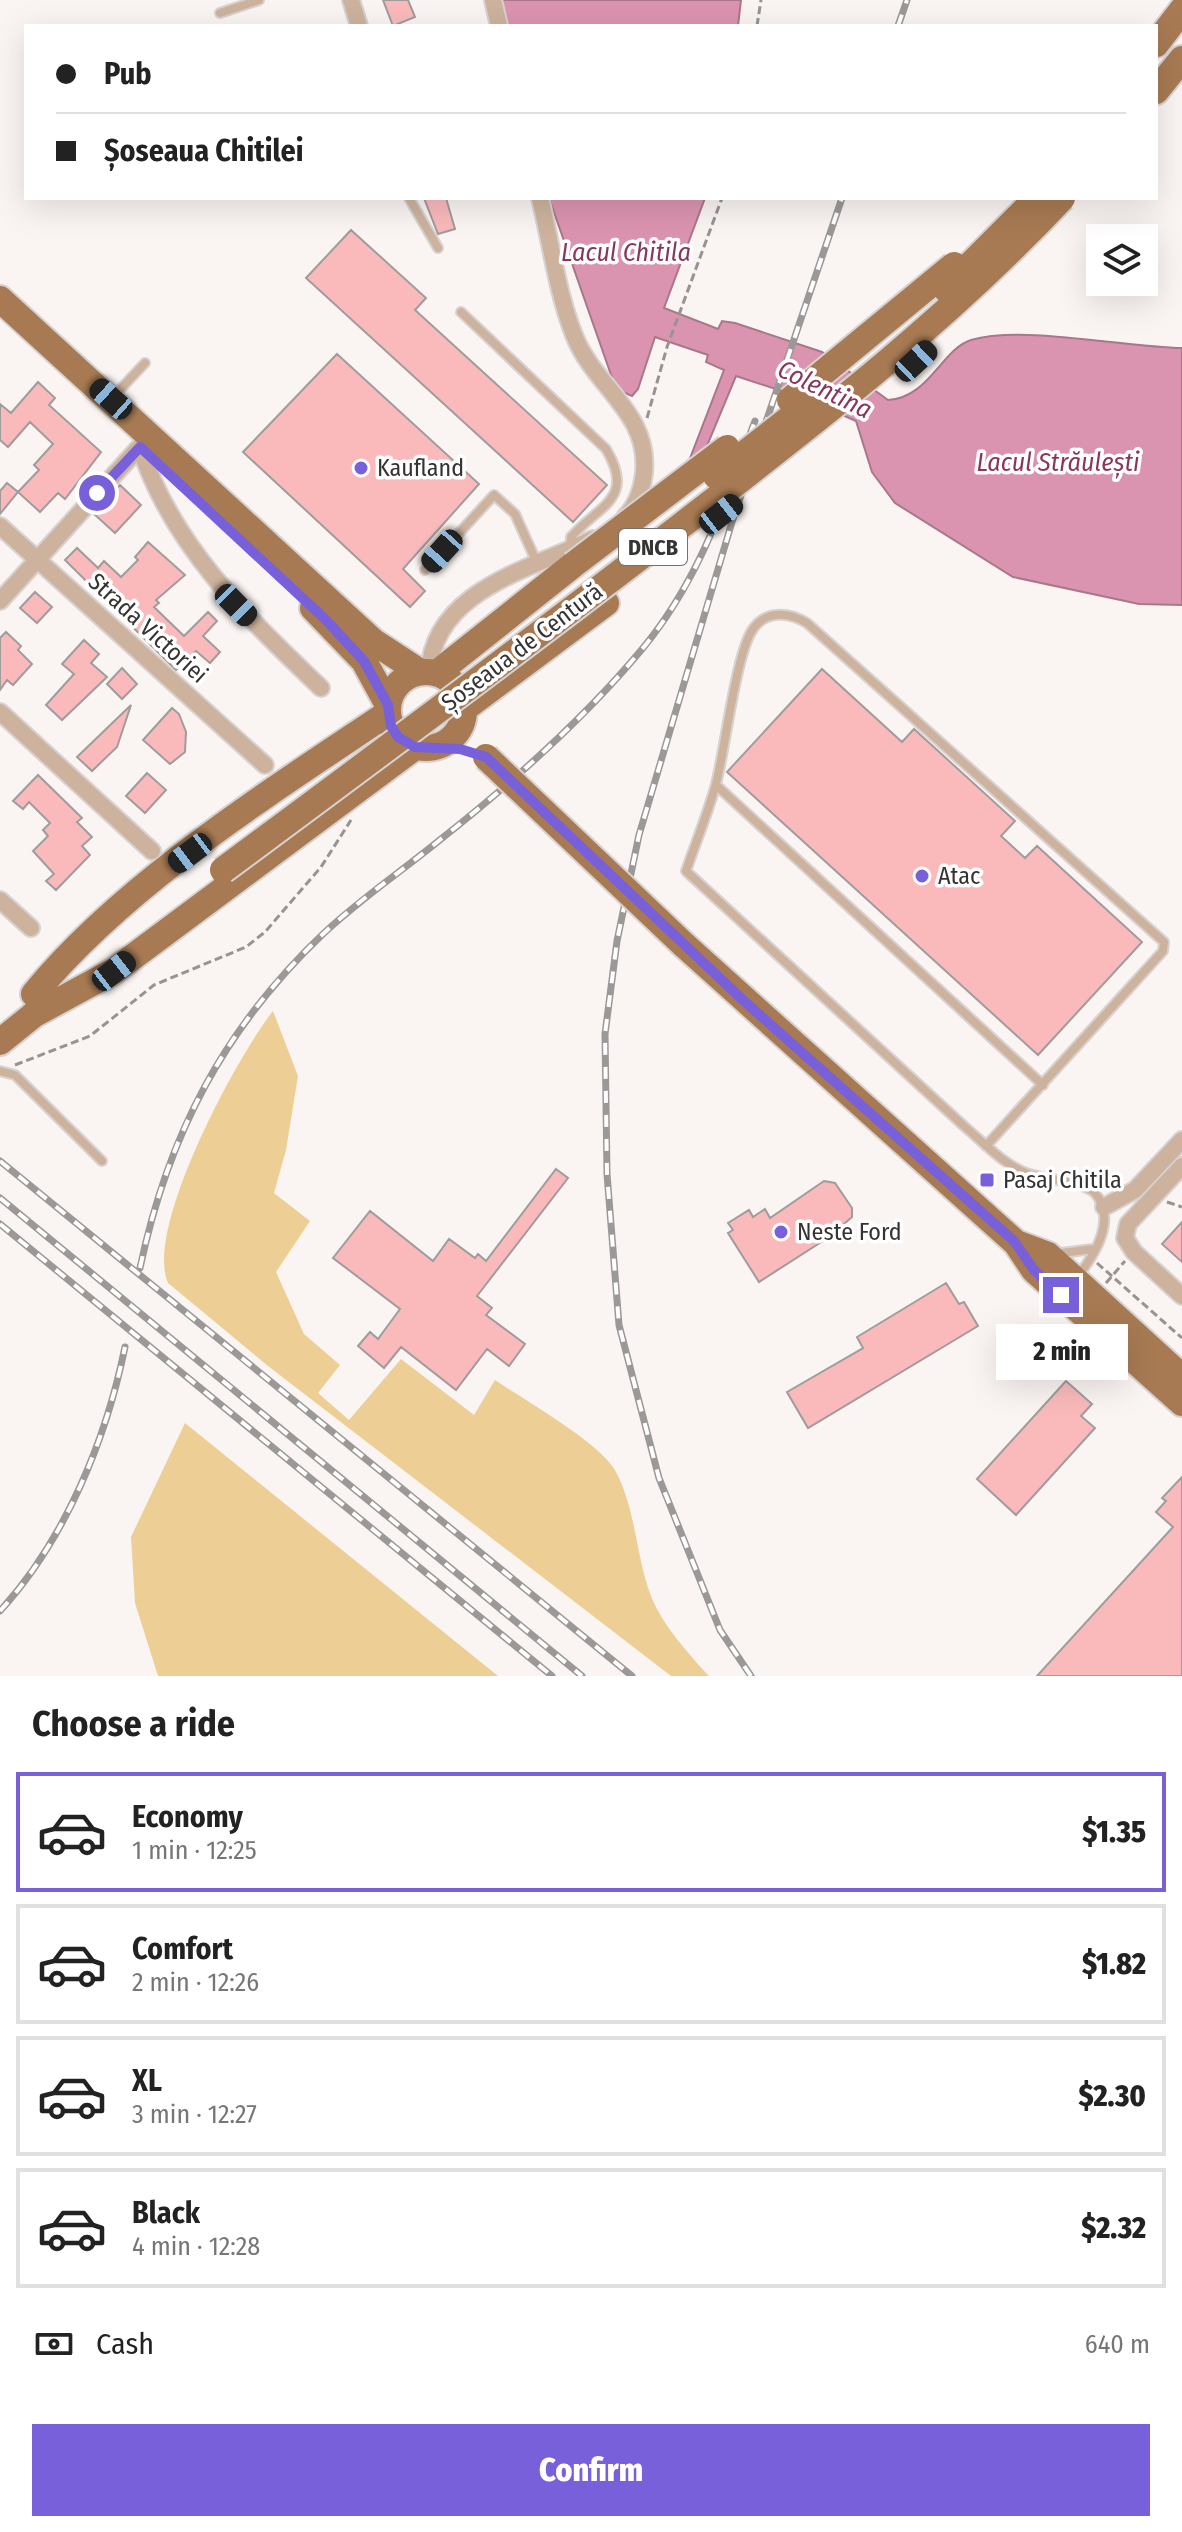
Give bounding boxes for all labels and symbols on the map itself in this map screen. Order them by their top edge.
water label: Lacul Chitila [561,237,691,268]
car [890,336,942,386]
water label: Colentina [773,353,877,426]
car [85,374,137,424]
water label: Lacul Străulești [977,447,1140,479]
place label: Kaufland [377,454,464,482]
marker: Kaufland [352,459,370,477]
route start [79,475,115,511]
car [695,490,747,538]
car [417,525,467,577]
road number: DNCB [619,529,687,565]
street label: Strada Victoriei [83,567,213,689]
street label: Șoseaua de Centură [436,577,609,718]
car [211,580,261,630]
car [164,829,216,877]
place label: Atac [938,862,980,890]
marker: Atac [913,867,931,885]
car [88,947,140,995]
place label: Pasaj Chitila [1003,1166,1122,1194]
marker: Pasaj Chitila [978,1171,996,1189]
place label: Neste Ford [797,1218,902,1246]
marker: Neste Ford [772,1223,790,1241]
route end [1043,1277,1079,1313]
callout: 2 min [995,1323,1127,1379]

